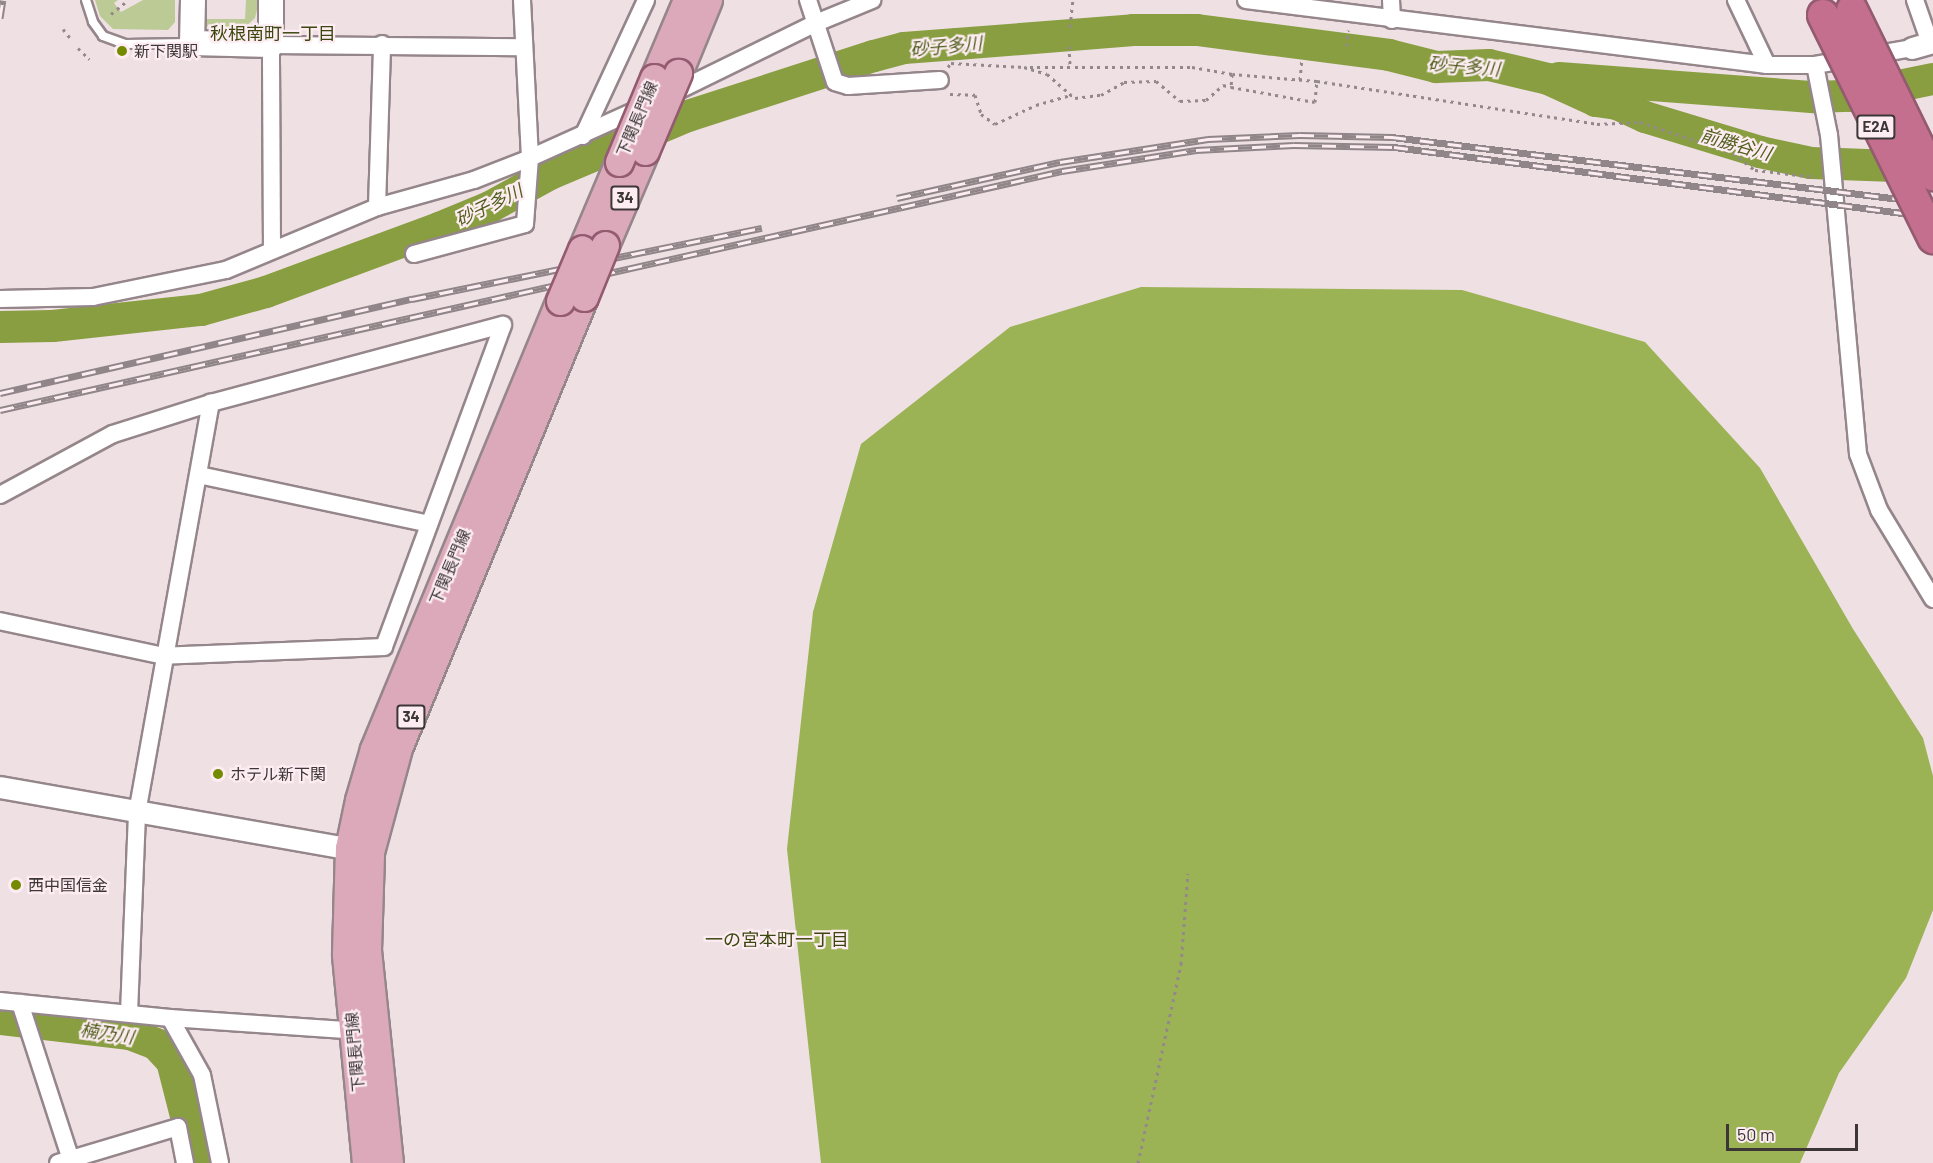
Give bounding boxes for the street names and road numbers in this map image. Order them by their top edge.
street label: 下関長門線 [613,78,661,160]
road number: E2A [1855,115,1897,139]
road number: 34 [610,186,640,210]
street label: 下関長門線 [426,526,474,608]
road number: 34 [396,705,426,729]
street label: 下関長門線 [342,1011,368,1093]

